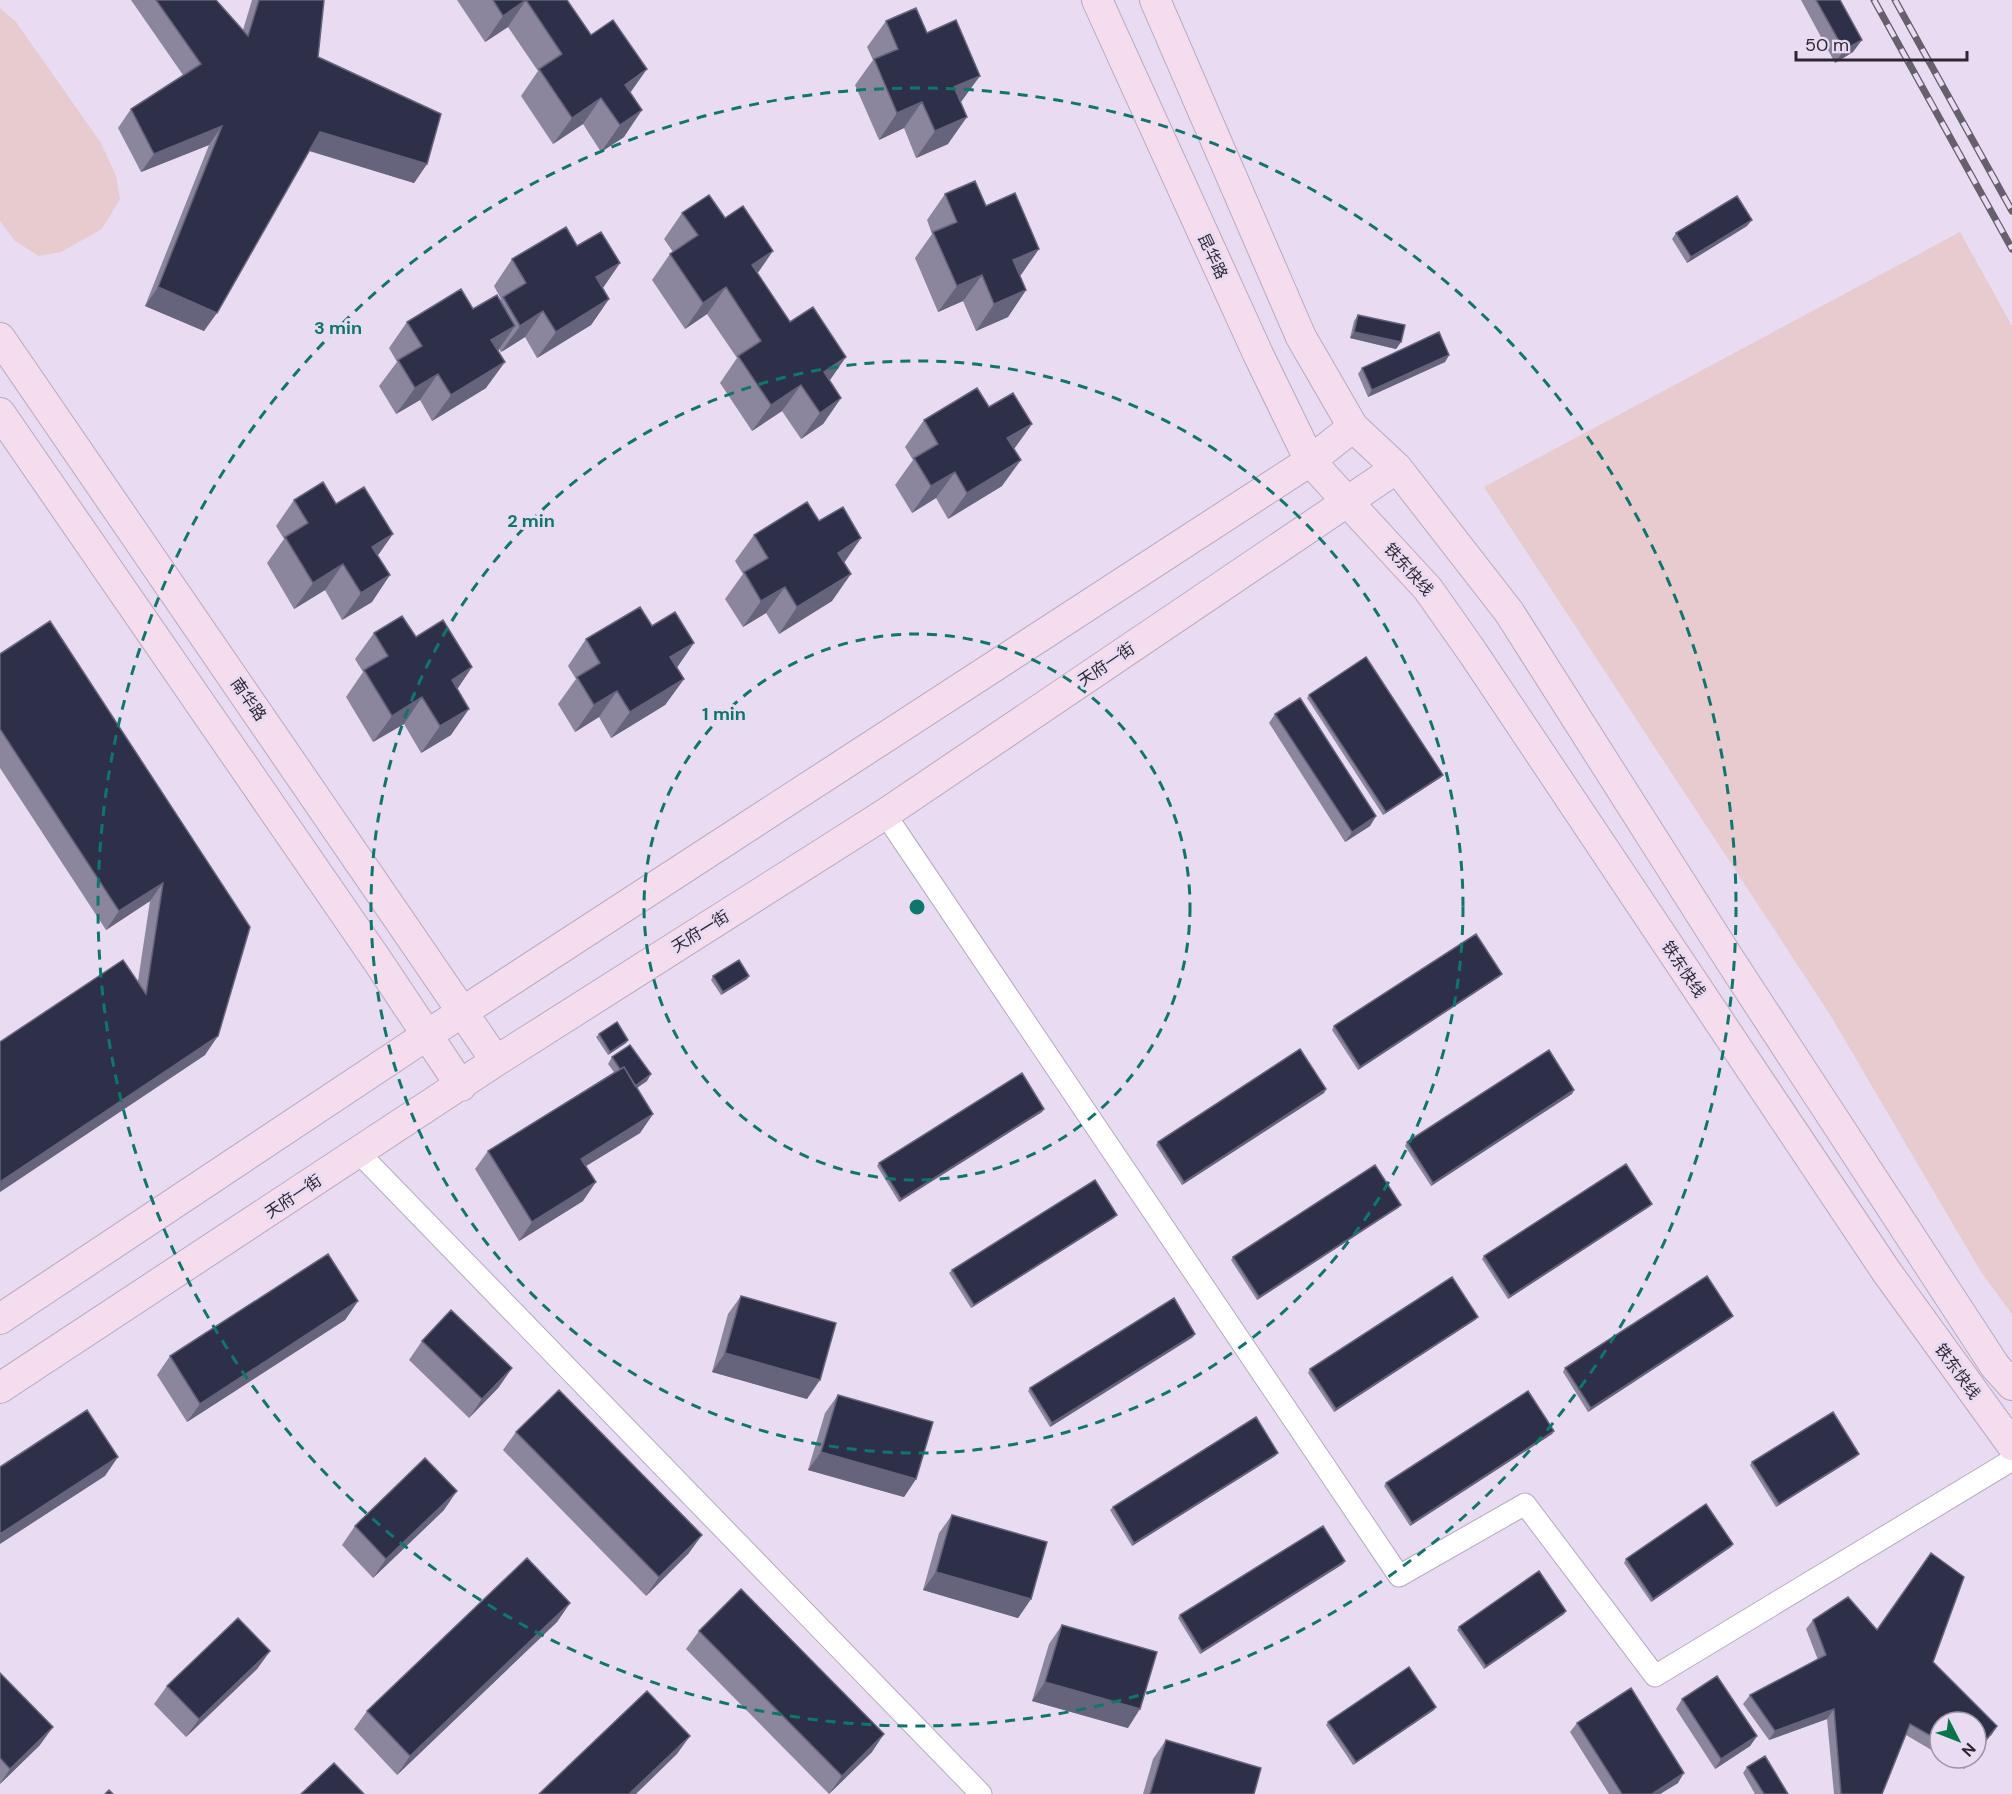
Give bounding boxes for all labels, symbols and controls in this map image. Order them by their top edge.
scale bar [1796,24,1967,62]
text: 50 m [1805,33,1849,57]
street label: 昆华路 [1193,230,1232,282]
text: 3 min [314,316,362,340]
text: 2 min [507,509,555,533]
street label: 铁东快线 [1379,539,1438,600]
street label: 天府一街 [1074,638,1139,691]
street label: 南华路 [226,674,271,725]
text: 1 min [702,702,746,726]
centre of rings [907,897,927,917]
street label: 天府一街 [668,906,733,957]
street label: 铁东快线 [1657,937,1710,1002]
street label: 天府一街 [261,1170,326,1223]
street label: 铁东快线 [1930,1339,1985,1403]
north arrow [1928,1710,1988,1770]
text: N [1957,1738,1980,1761]

